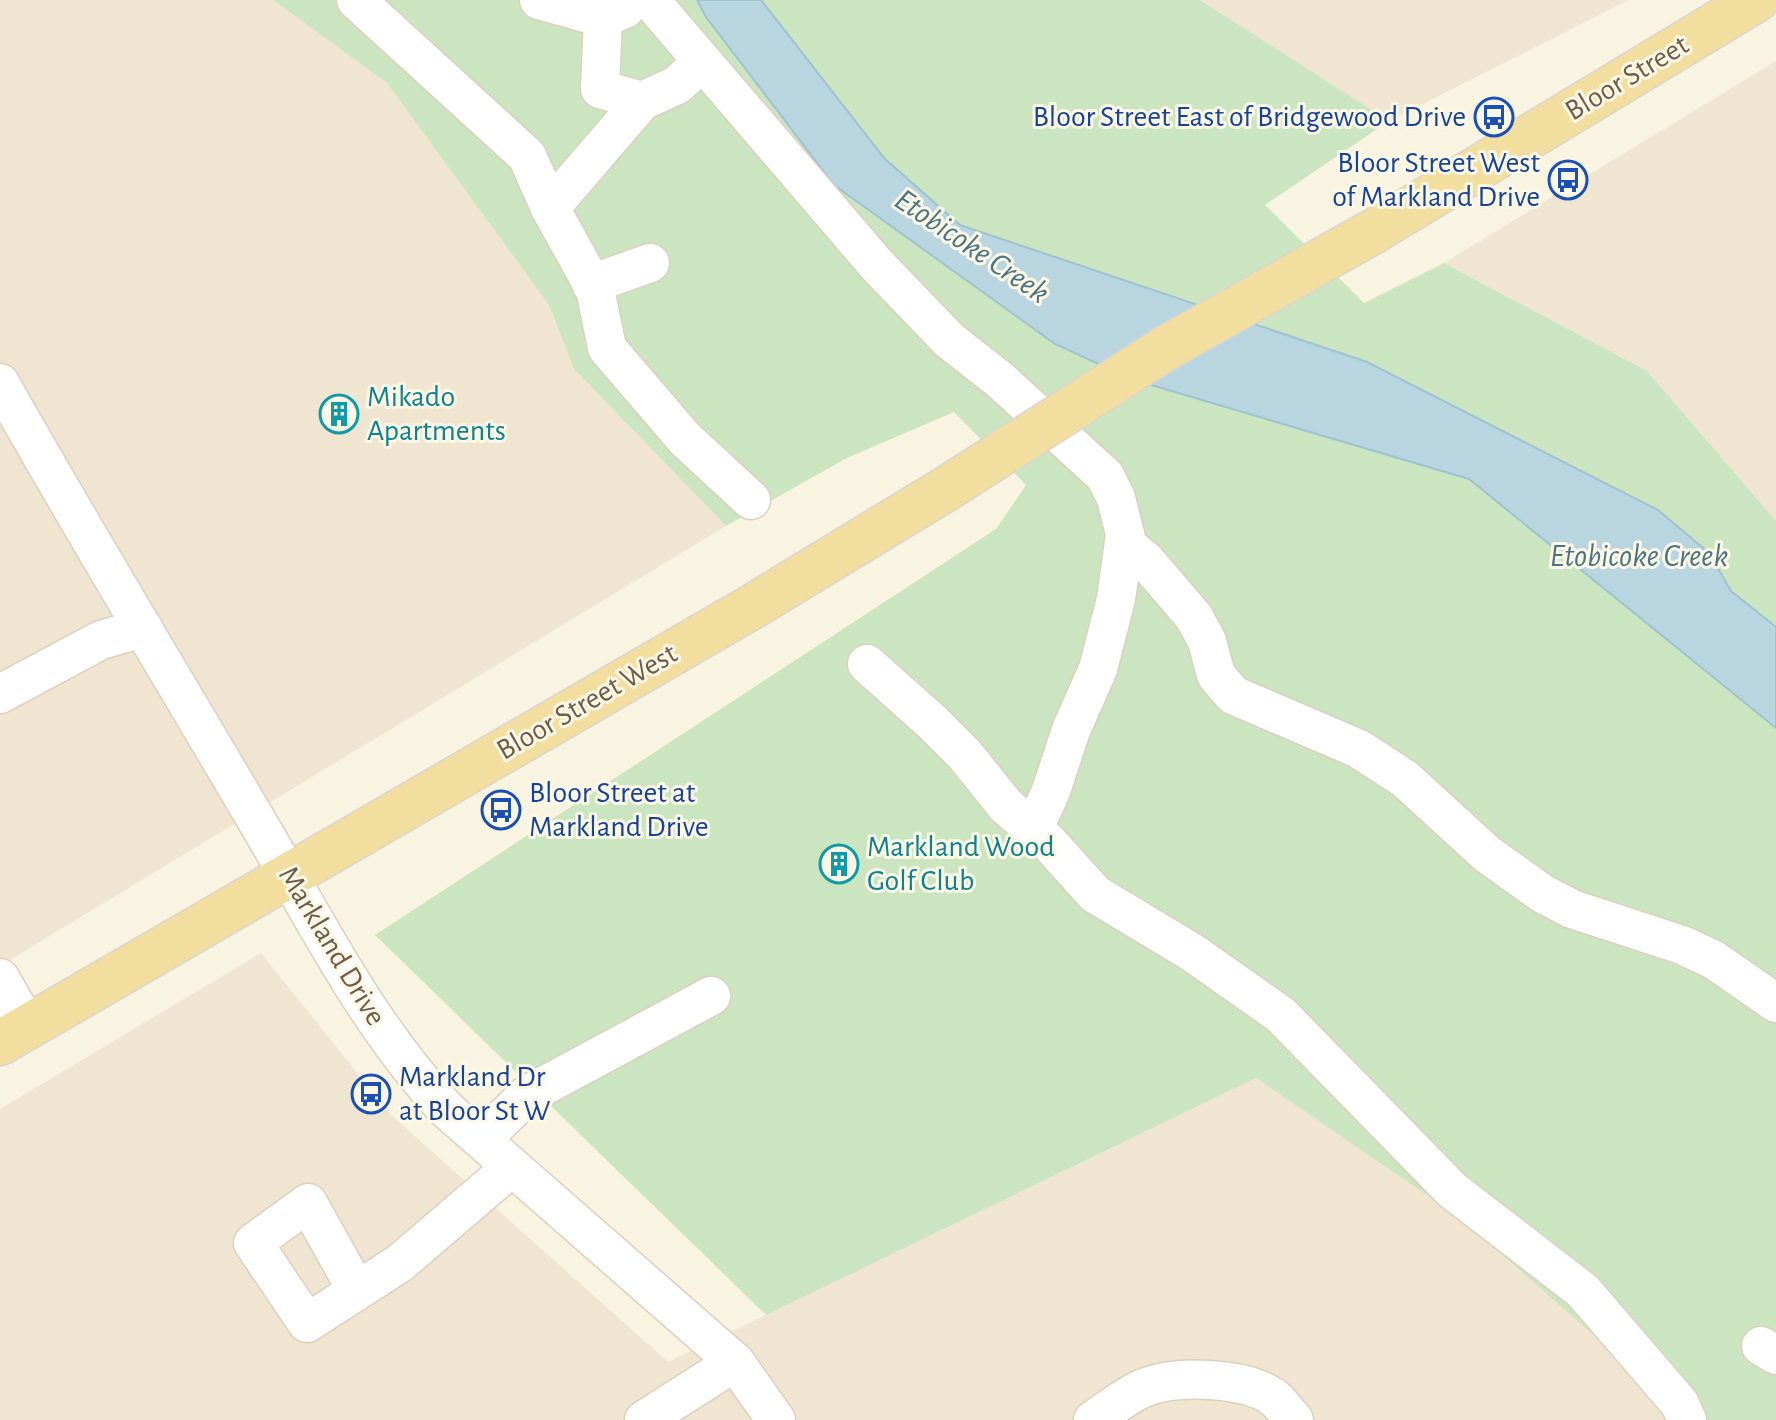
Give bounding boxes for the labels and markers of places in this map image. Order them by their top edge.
bus stop icon: Bloor Street East of Bridgewood Drive [1473,96,1515,138]
place label: Bloor Street East of Bridgewood Drive [1033,102,1466,132]
place label: Bloor Street West of Markland Drive [1332,148,1540,212]
bus stop icon: Bloor Street West of Markland Drive [1547,159,1589,201]
place label: Mikado Apartments [367,382,506,446]
building icon: Mikado Apartments [318,393,360,435]
place label: Bloor Street at Markland Drive [529,778,709,842]
bus stop icon: Bloor Street at Markland Drive [480,789,522,831]
place label: Markland Wood Golf Club [867,832,1055,896]
building icon: Markland Wood Golf Club [818,843,860,885]
place label: Markland Dr at Bloor St W [399,1062,550,1126]
bus stop icon: Markland Dr at Bloor St W [350,1073,392,1115]

